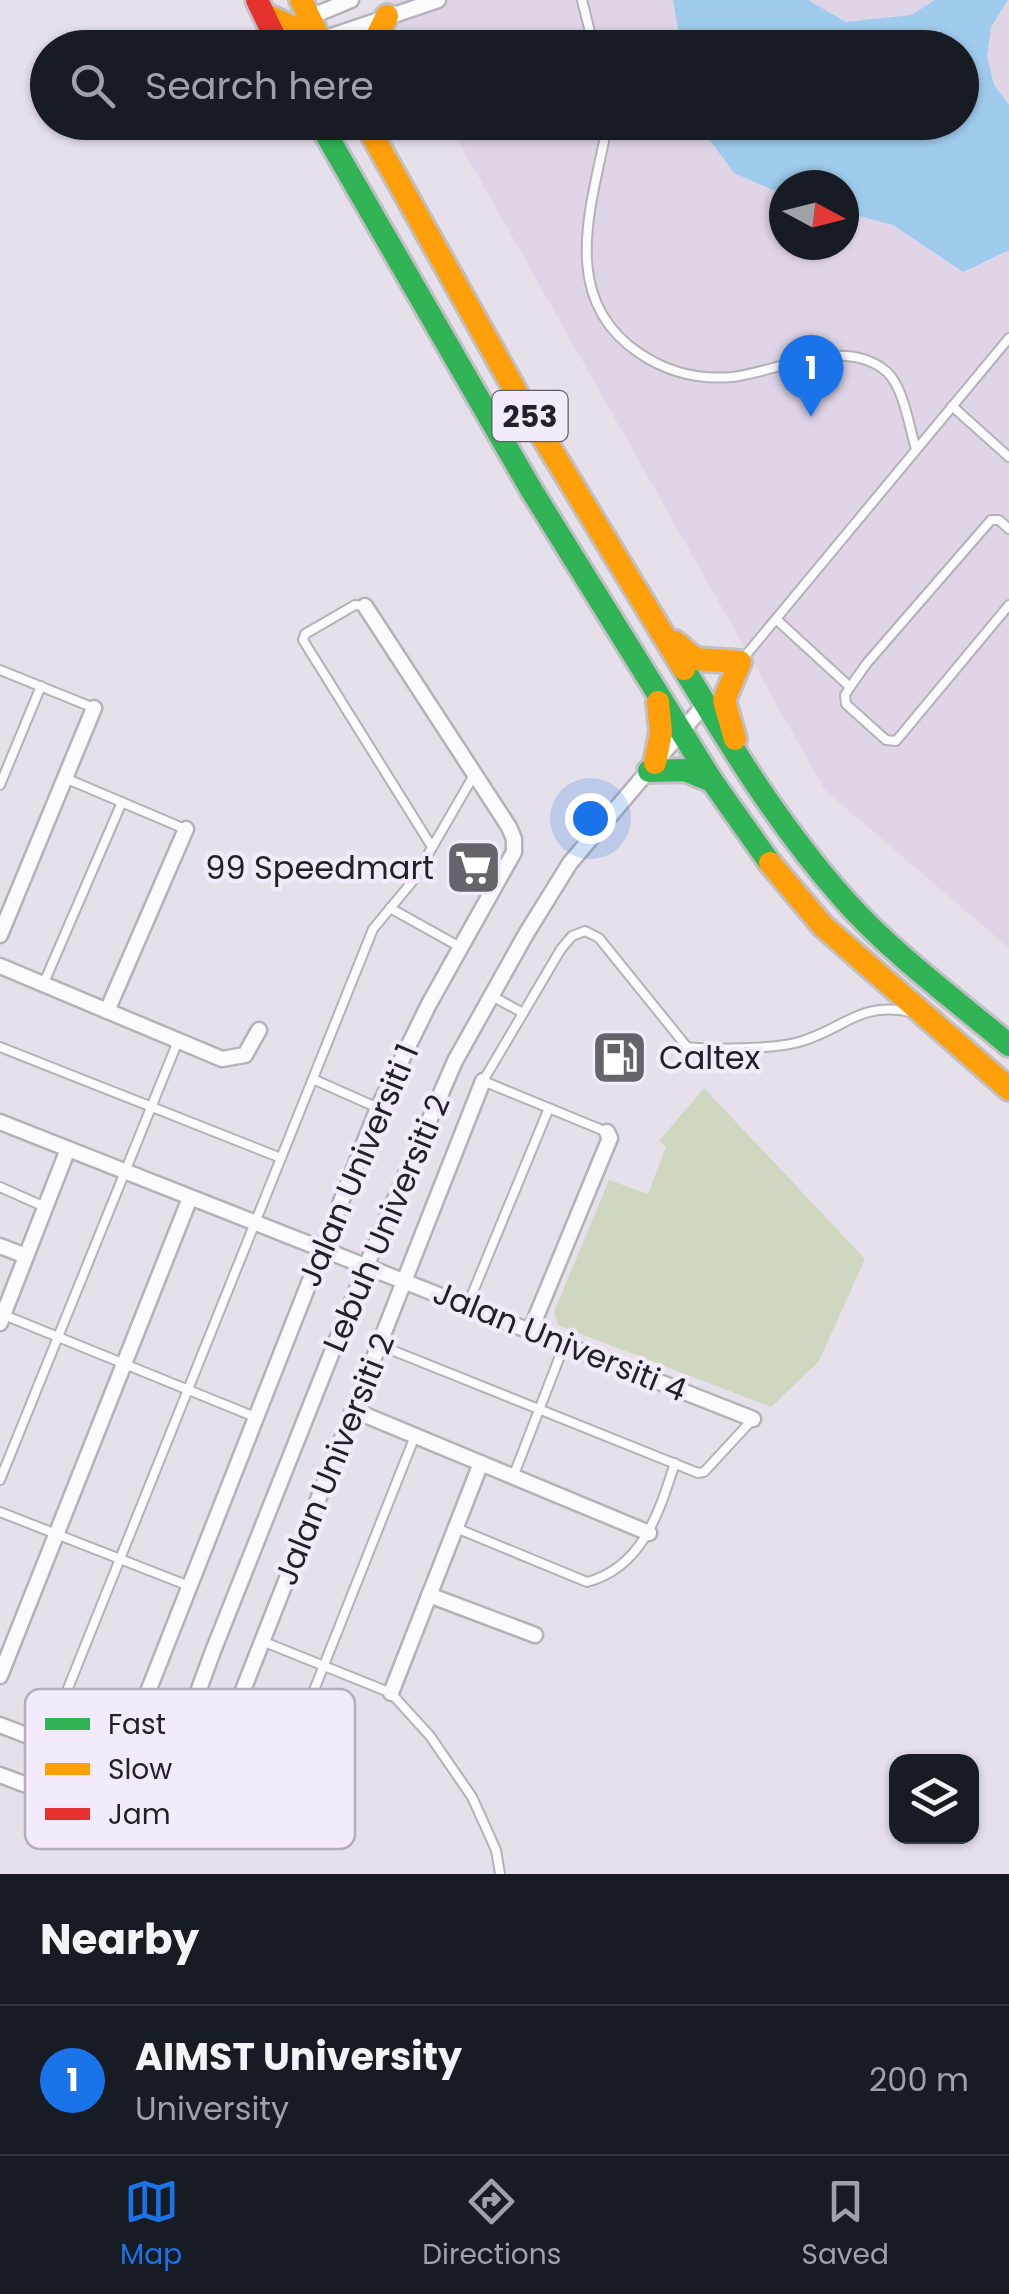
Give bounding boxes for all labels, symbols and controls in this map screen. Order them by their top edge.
search box [30,30,979,140]
icon: search [65,58,120,113]
text: Search here [145,59,374,112]
north arrow [769,170,859,260]
pin: 1 [778,334,844,417]
road number: 253 [492,391,568,441]
your location [565,793,616,844]
supermarket icon: 99 Speedmart [443,837,503,897]
place label: 99 Speedmart [205,845,434,890]
fuel station icon: Caltex [590,1027,650,1087]
place label: Caltex [659,1035,760,1080]
street label: Jalan Universiti 1 [287,1037,429,1293]
street label: Lebuh Universiti 2 [311,1087,461,1359]
street label: Jalan Universiti 4 [427,1270,693,1412]
street label: Jalan Universiti 2 [263,1326,405,1592]
legend [25,1689,355,1849]
text: Fast [108,1705,166,1744]
text: Slow [108,1750,172,1789]
map controls [889,1754,979,1844]
button: layers [889,1754,979,1844]
text: Jam [108,1795,171,1834]
text: Nearby [40,1910,199,1969]
text: AIMST University [135,2030,462,2083]
text: 1 [66,2057,79,2102]
text: 200 m [869,2057,969,2102]
text: University [135,2086,289,2131]
tab: Map [120,2174,182,2276]
tab: Directions [422,2174,561,2276]
tab: Saved [802,2174,889,2276]

